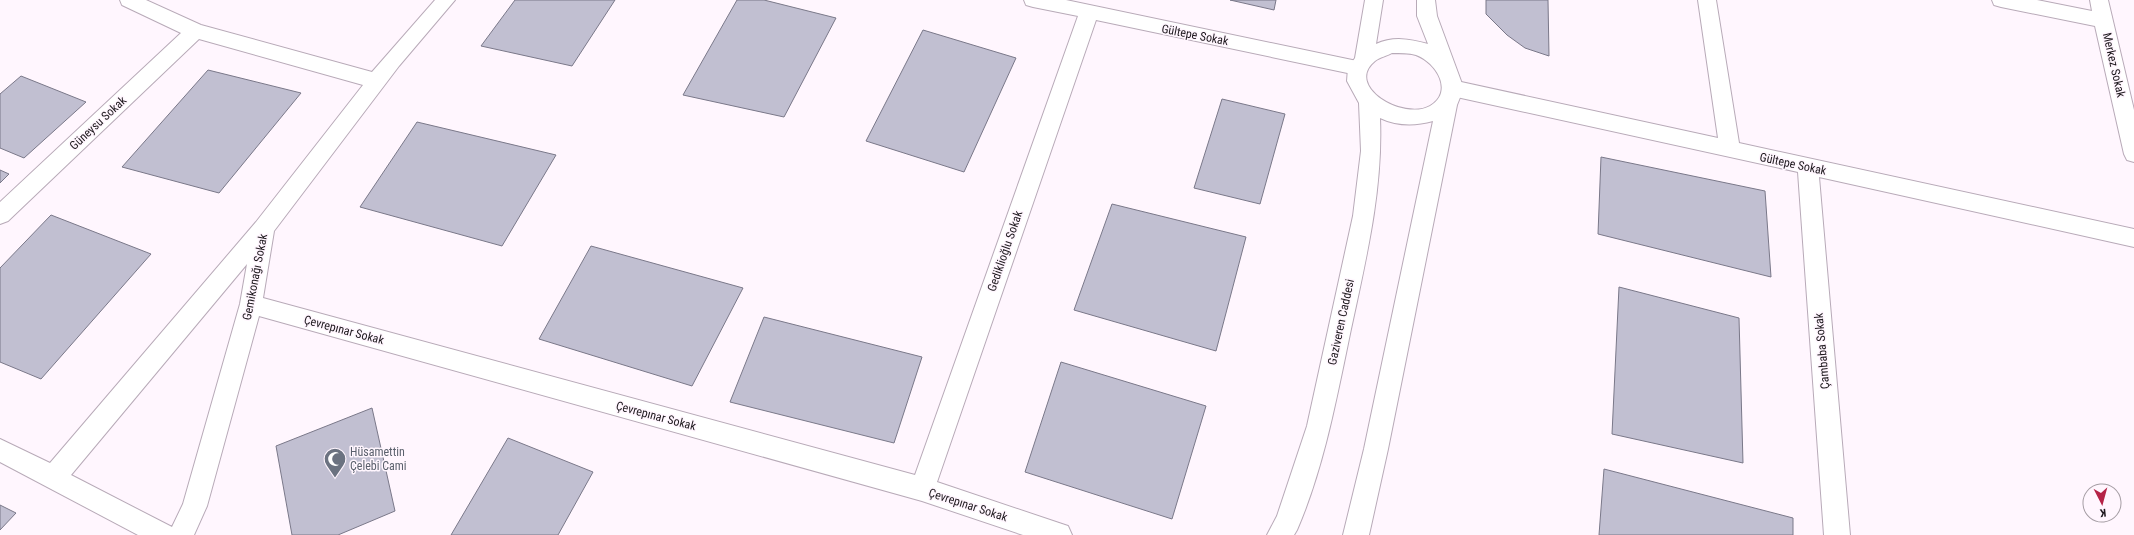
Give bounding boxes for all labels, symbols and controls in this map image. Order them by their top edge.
street label: Gültepe Sokak [1160,22,1230,48]
street label: Merkez Sokak [2100,31,2128,99]
street label: Güneysu Sokak [67,93,130,153]
street label: Gültepe Sokak [1758,150,1828,178]
street label: Gediklioğlu Sokak [985,208,1026,293]
street label: Gemikonağı Sokak [240,232,270,321]
street label: Gaziveren Caddesi [1325,278,1357,366]
street label: Çambaba Sokak [1812,312,1832,390]
street label: Çevrepınar Sokak [302,313,386,348]
street label: Çevrepınar Sokak [614,399,698,434]
place label: Hüsamettin Çelebi Cami [350,445,407,473]
mosque icon: Hüsamettin Çelebi Cami [322,446,348,479]
north arrow [2082,483,2122,523]
street label: Çevrepınar Sokak [927,486,1010,525]
text: K [2098,506,2107,519]

